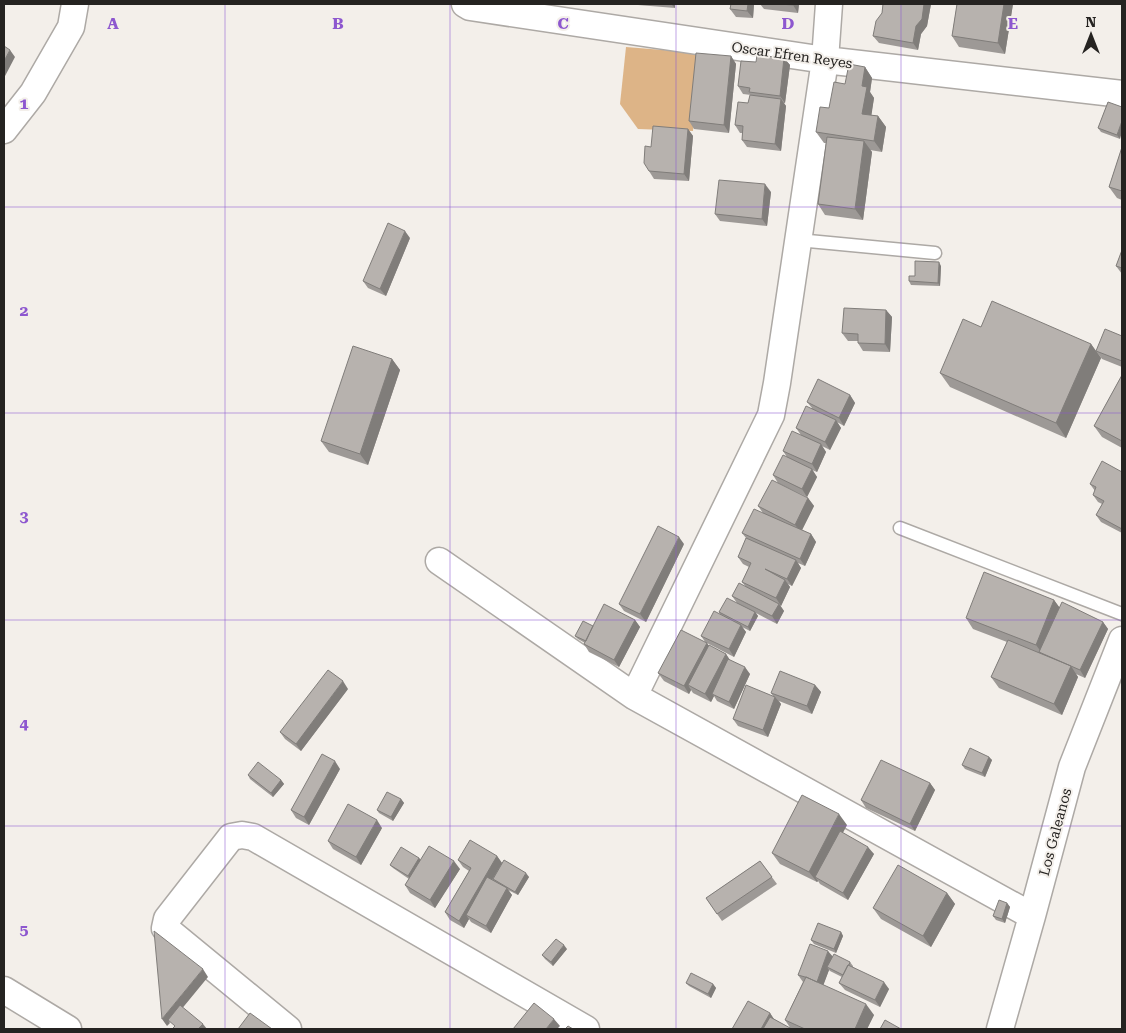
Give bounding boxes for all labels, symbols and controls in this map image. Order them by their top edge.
north arrow [1066,10,1116,60]
text: A [107,14,119,33]
text: B [332,14,344,33]
text: C [557,14,569,33]
text: D [782,14,795,33]
text: E [1008,14,1018,33]
text: N [1086,14,1097,30]
street label: Oscar Efren Reyes [730,39,854,71]
text: 1 [20,94,29,113]
text: 2 [20,301,29,320]
text: 3 [20,507,29,526]
text: 4 [20,714,29,733]
street label: Los Galeanos [1036,786,1074,878]
text: 5 [20,920,29,939]

